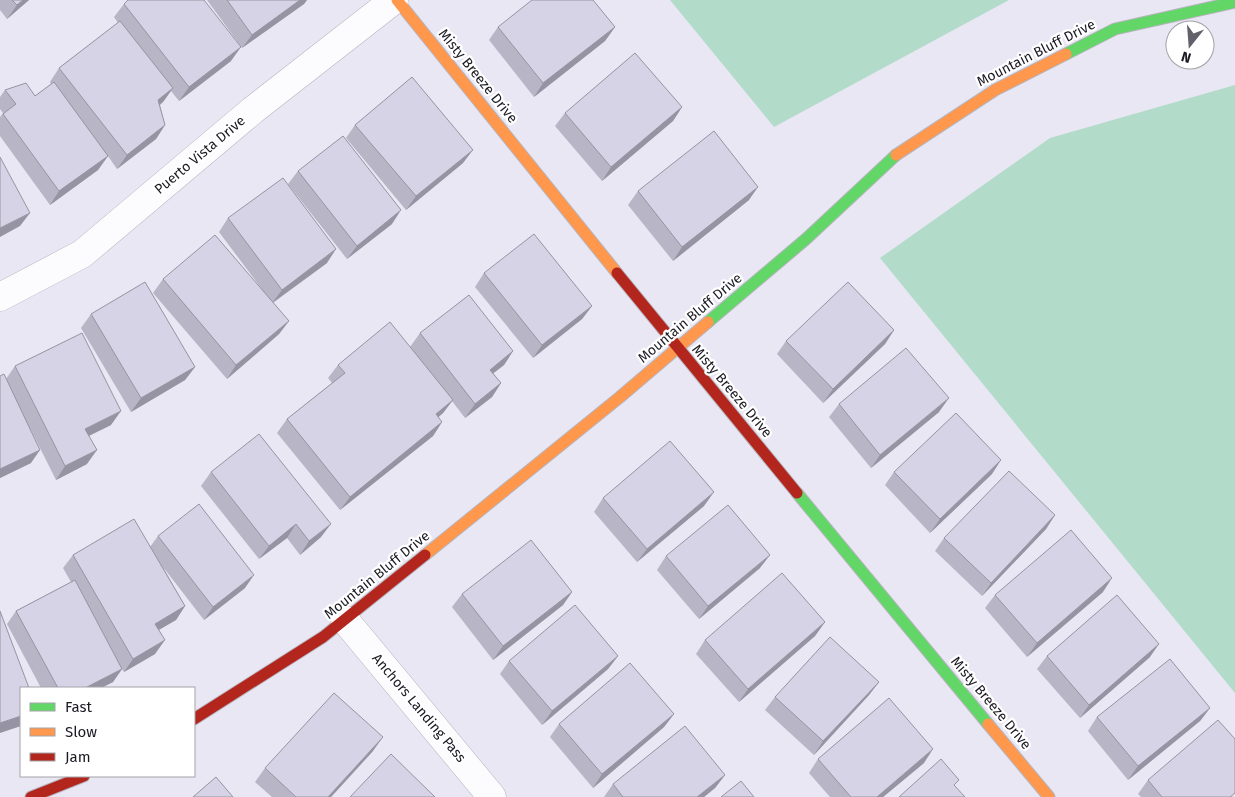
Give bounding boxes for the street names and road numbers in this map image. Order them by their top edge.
street label: Mountain Bluff Drive [974,16,1098,90]
street label: Misty Breeze Drive [435,26,521,126]
street label: Puerto Vista Drive [151,112,249,198]
street label: Mountain Bluff Drive [635,270,745,366]
street label: Misty Breeze Drive [688,341,776,441]
street label: Mountain Bluff Drive [321,527,433,623]
street label: Anchors Landing Pass [369,650,470,766]
street label: Misty Breeze Drive [947,653,1035,753]

